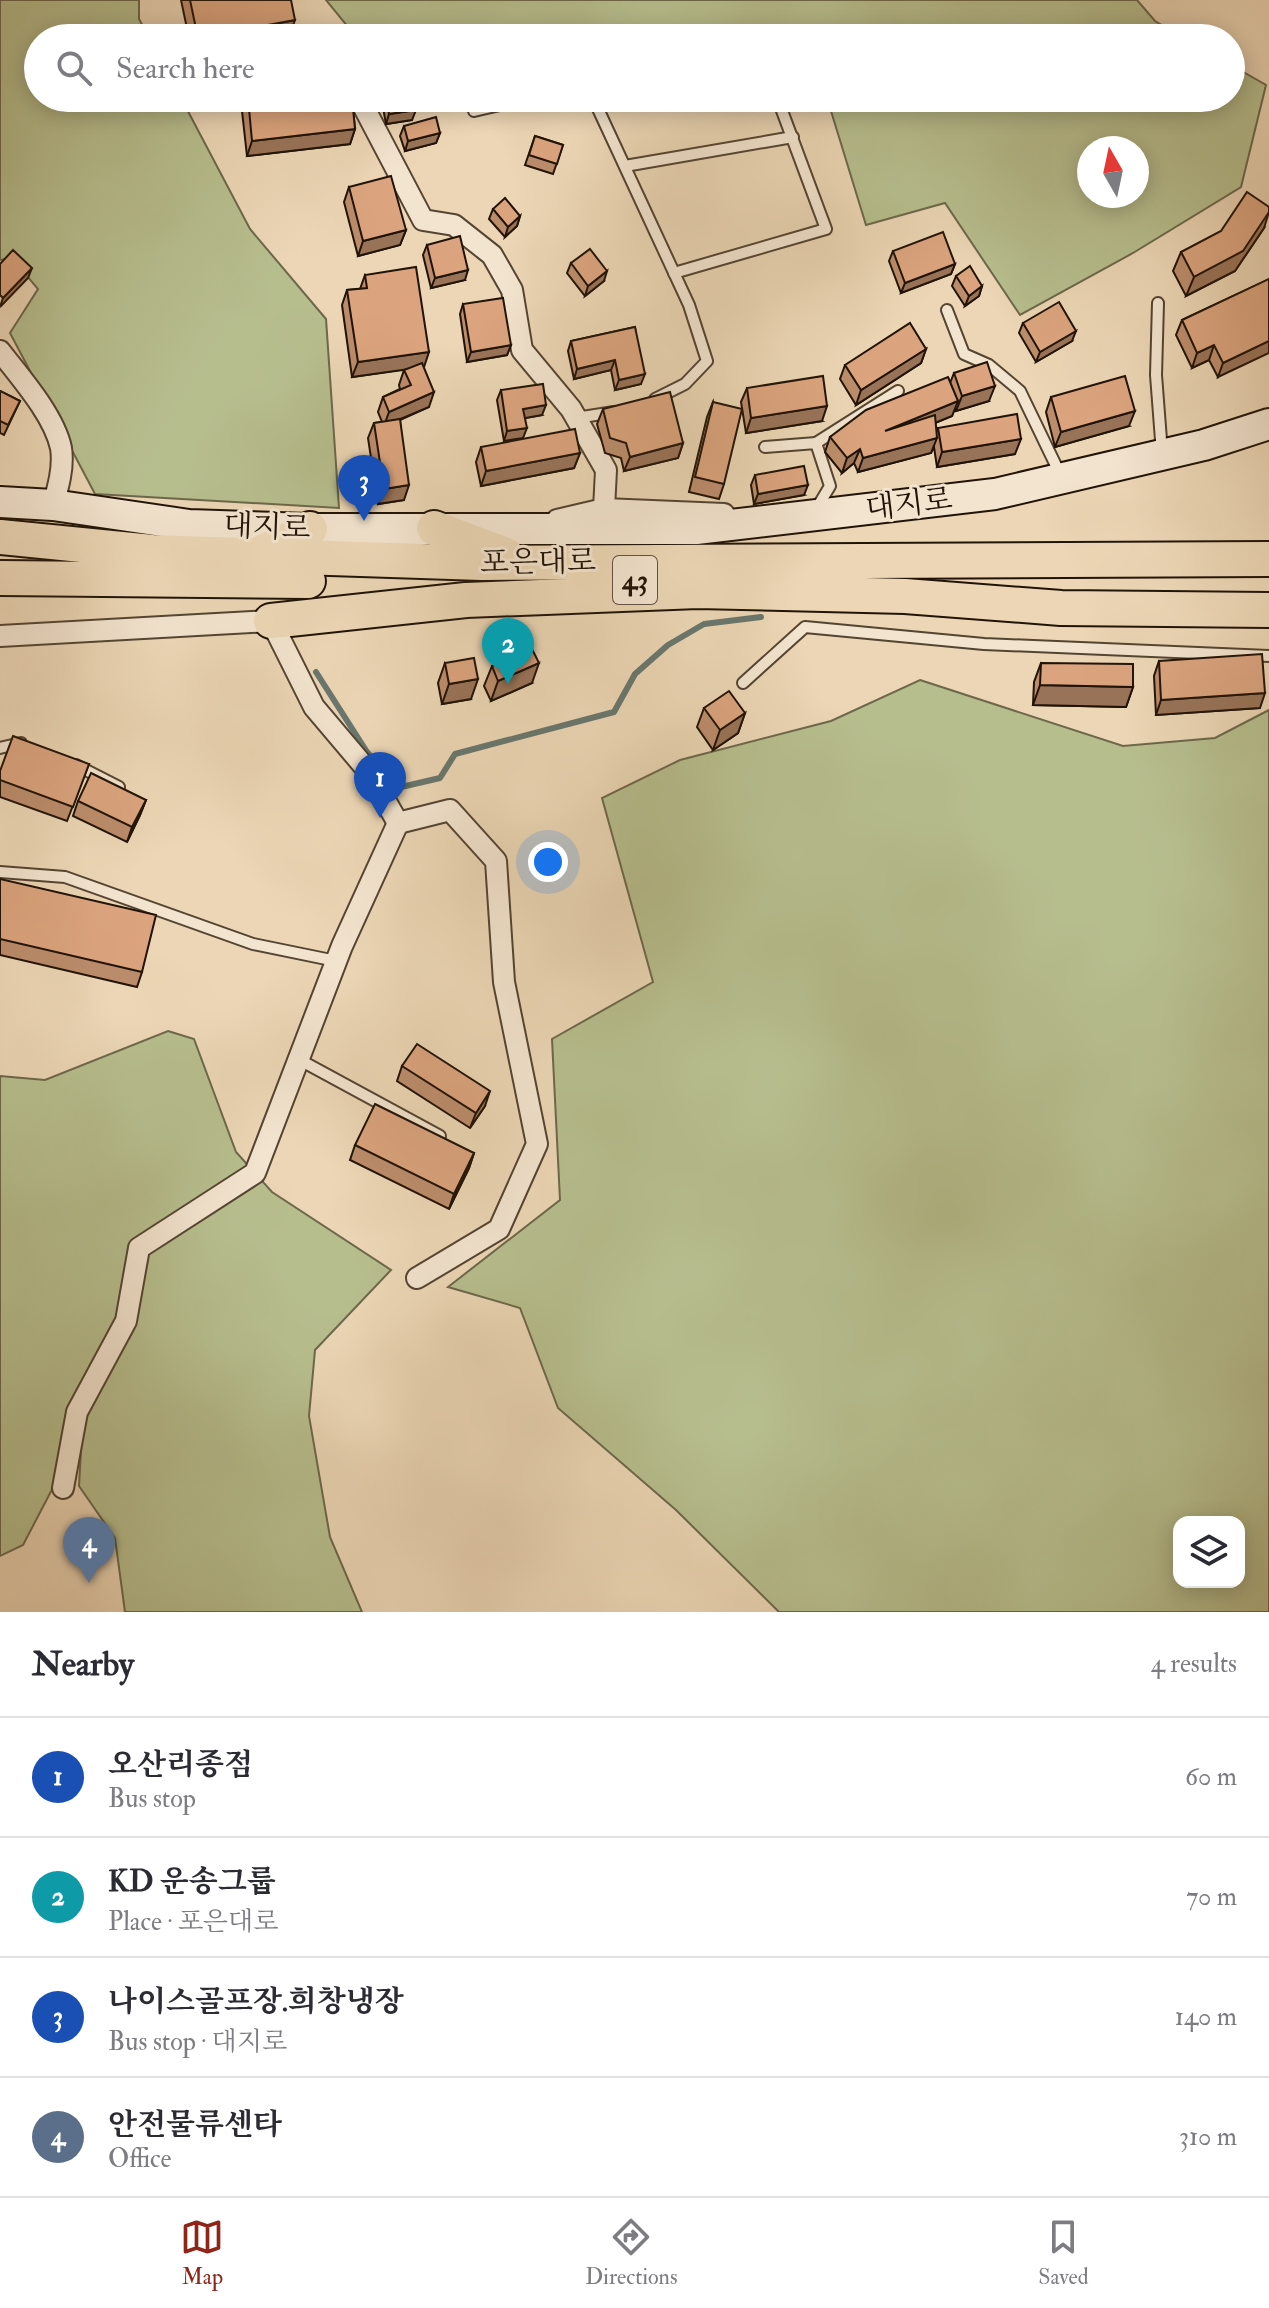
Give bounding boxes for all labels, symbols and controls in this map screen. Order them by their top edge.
search box [24,24,1245,112]
icon: search [52,46,96,90]
text: Search here [116,50,255,87]
north arrow [1077,136,1149,208]
pin: 3 [338,455,390,521]
street label: 대지로 [864,480,954,528]
street label: 대지로 [223,507,311,547]
street label: 포은대로 [480,542,596,582]
road number: 43 [613,556,657,604]
pin: 2 [482,618,534,684]
pin: 1 [354,752,406,818]
your location [528,842,568,882]
map controls [1173,1516,1245,1588]
button: layers [1173,1516,1245,1588]
pin: 4 [63,1517,115,1583]
text: Nearby [32,1643,134,1686]
text: 4 results [1151,1648,1237,1680]
text: 오산리종점 [108,1746,253,1783]
text: 1 [53,1761,63,1793]
text: 60 m [1185,1761,1237,1793]
text: Bus stop [108,1783,196,1815]
text: KD 운송그룹 [108,1863,276,1900]
text: 2 [51,1881,65,1913]
text: 70 m [1186,1881,1237,1913]
text: Place · 포은대로 [108,1906,278,1938]
text: 나이스골프장.희창냉장 [108,1983,404,2020]
text: 3 [53,2001,63,2033]
text: 140 m [1175,2001,1237,2033]
text: Bus stop · 대지로 [108,2026,287,2058]
text: 안전물류센타 [108,2106,282,2143]
text: 4 [51,2121,65,2153]
text: 310 m [1179,2121,1237,2153]
text: Office [108,2143,171,2175]
tab: Map [180,2215,224,2291]
tab: Directions [585,2215,678,2291]
tab: Saved [1038,2215,1089,2291]

